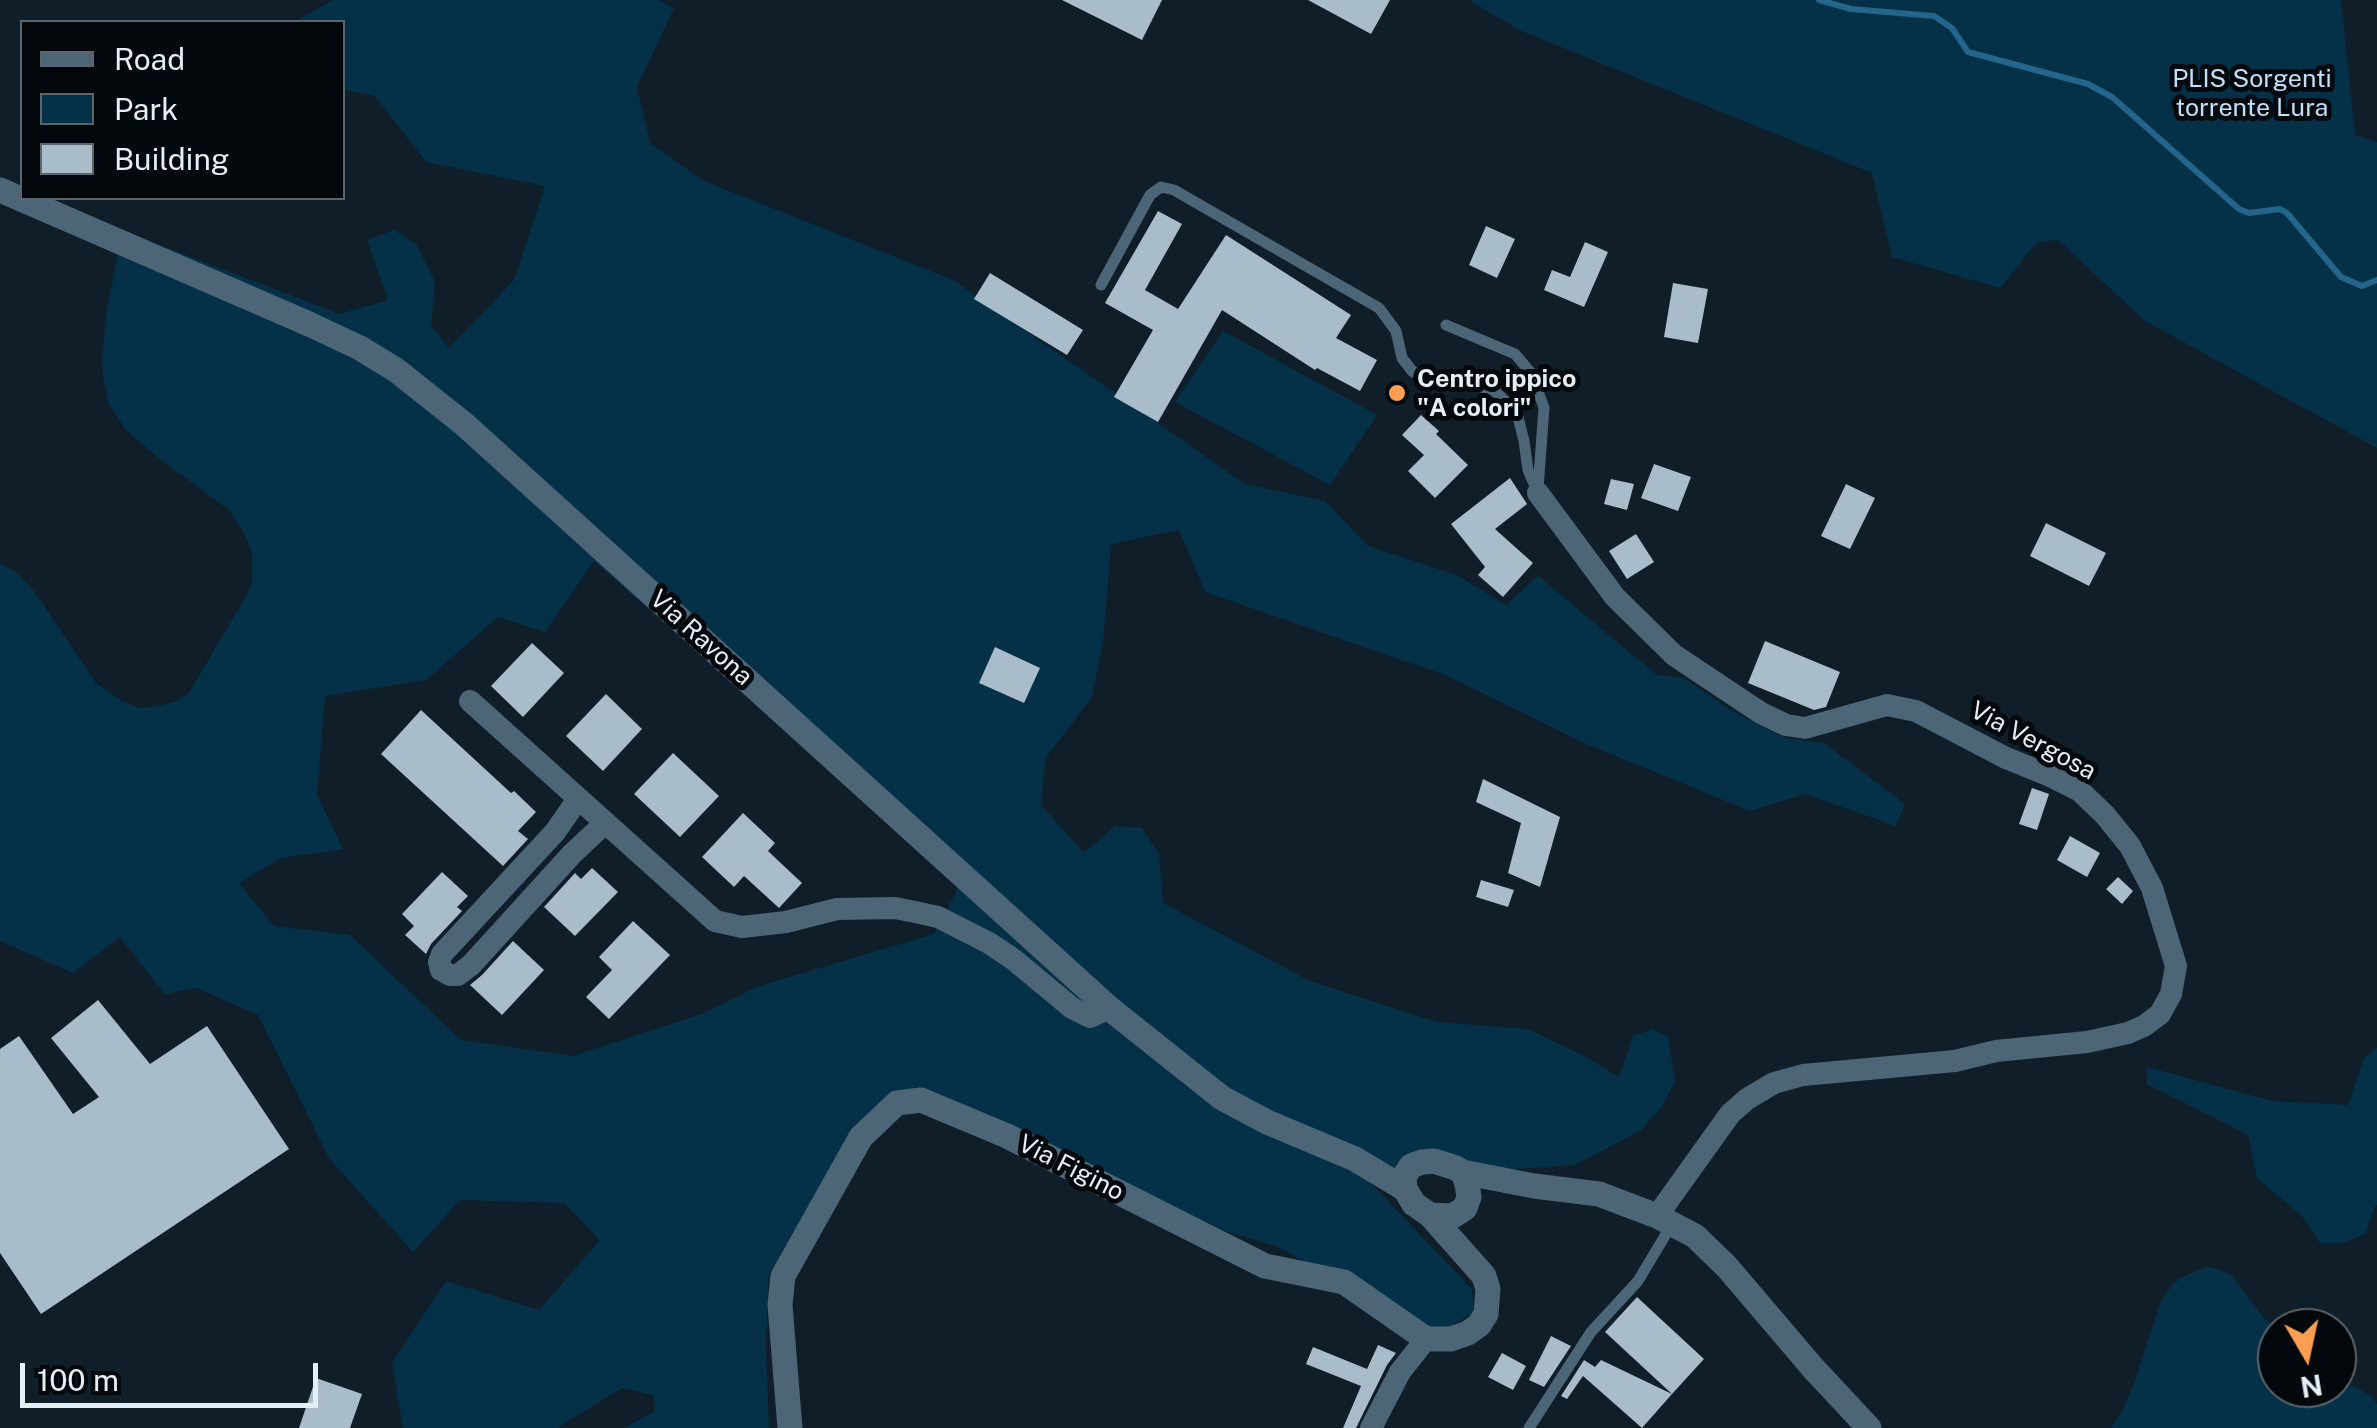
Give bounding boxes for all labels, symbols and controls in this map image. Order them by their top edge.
legend [20,20,345,200]
text: Road [114,41,185,77]
park label: PLIS Sorgenti torrente Lura [2172,64,2332,123]
text: Park [114,91,178,127]
text: Building [114,141,229,177]
place label: Centro ippico "A colori" [1417,364,1576,423]
marker: Centro ippico "A colori" [1386,382,1408,404]
street label: Via Ravona [644,584,758,692]
street label: Via Vergosa [1965,695,2101,787]
street label: Via Figino [1013,1129,1129,1207]
north arrow [2257,1308,2357,1408]
scale bar [25,1343,322,1405]
text: 100 m [37,1362,119,1398]
text: N [2298,1368,2325,1404]

